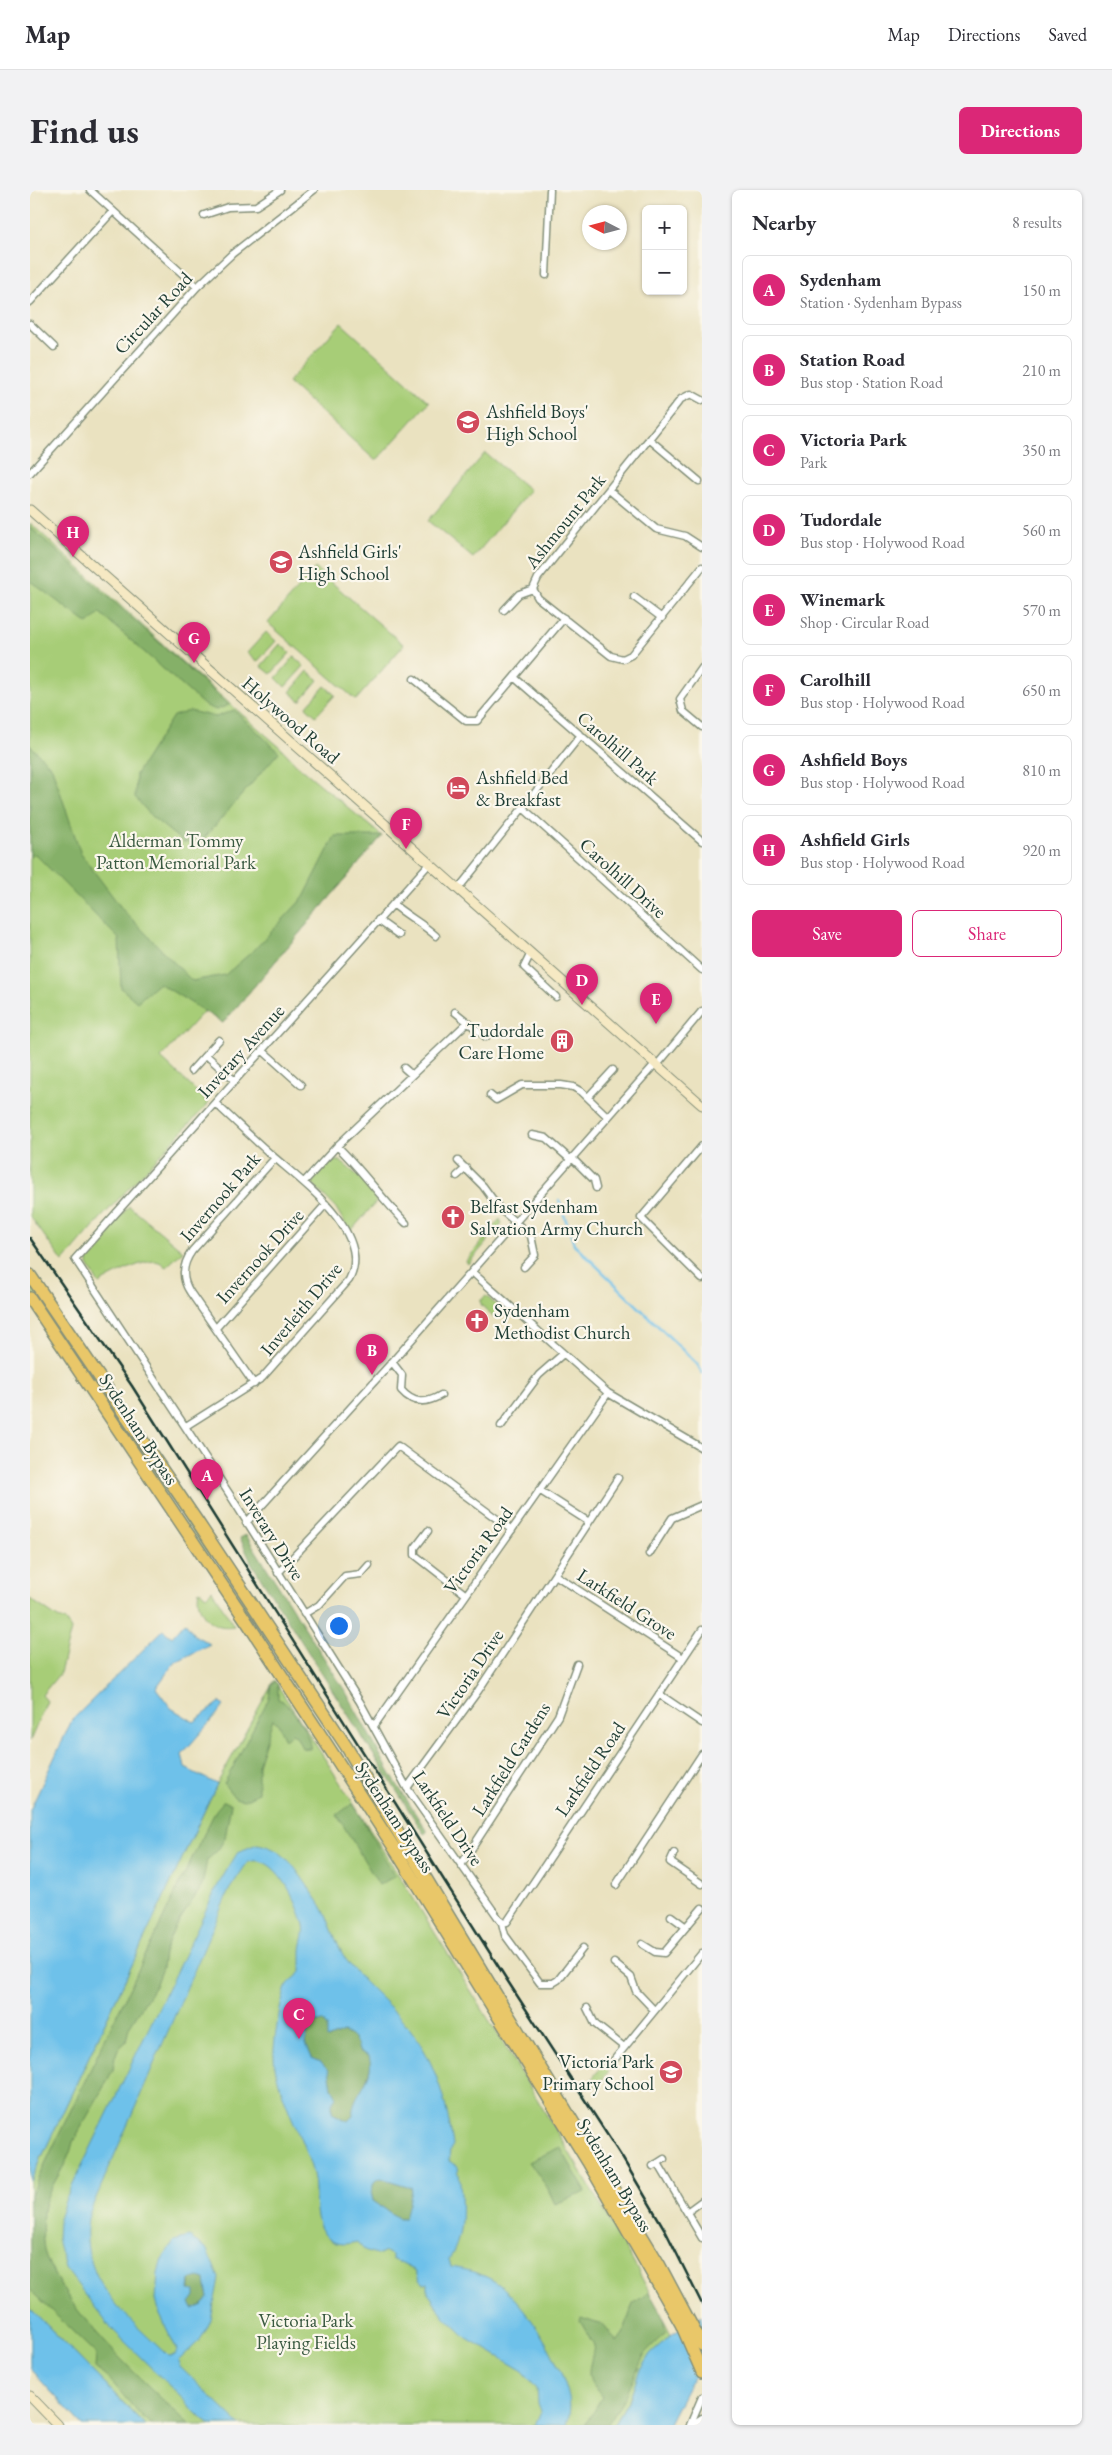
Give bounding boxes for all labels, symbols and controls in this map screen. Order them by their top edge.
text: Map [25,19,70,50]
text: Map [888,23,920,46]
text: Directions [948,23,1020,46]
text: Saved [1048,23,1087,46]
button: Directions [959,107,1082,154]
text: Find us [30,108,139,153]
north arrow [582,205,627,250]
map controls [642,205,687,295]
button: + [642,205,687,250]
text: Nearby [752,209,816,236]
text: 8 results [1012,212,1062,233]
button: − [642,250,687,295]
street label: Circular Road [108,266,198,360]
text: Sydenham [800,267,881,292]
text: A [763,280,775,301]
text: 150 m [1022,280,1061,301]
text: Station · Sydenham Bypass [800,292,962,313]
text: Station Road [800,347,905,372]
text: B [764,360,774,381]
text: 210 m [1022,360,1061,381]
text: Bus stop · Station Road [800,372,943,393]
place label: Ashfield Boys' High School [485,399,589,446]
school or university icon: Ashfield Boys' High School [455,409,481,435]
text: Victoria Park [800,427,907,452]
text: C [763,440,775,461]
text: 350 m [1022,440,1061,461]
text: Park [800,452,827,473]
street label: Ashmount Park [518,467,612,575]
text: Tudordale [800,507,882,532]
pin: H [57,516,89,557]
text: D [763,520,775,541]
text: 560 m [1022,520,1061,541]
text: Bus stop · Holywood Road [800,532,965,553]
place label: Ashfield Girls' High School [297,539,402,586]
school or university icon: Ashfield Girls' High School [268,549,294,575]
text: Winemark [800,587,885,612]
text: E [764,600,774,621]
text: 570 m [1022,600,1061,621]
text: Shop · Circular Road [800,612,929,633]
pin: G [178,622,210,663]
text: Carolhill [800,667,871,692]
street label: Holywood Road [237,671,345,770]
text: F [765,680,773,701]
text: 650 m [1022,680,1061,701]
text: Bus stop · Holywood Road [800,692,965,713]
street label: Carolhill Park [572,705,665,791]
text: Ashfield Boys [800,747,907,772]
text: G [763,760,775,781]
text: 810 m [1022,760,1061,781]
place label: Ashfield Bed & Breakfast [475,765,569,812]
text: Bus stop · Holywood Road [800,772,965,793]
hotel icon: Ashfield Bed & Breakfast [445,775,471,801]
pin: F [390,808,422,849]
text: Ashfield Girls [800,827,910,852]
park label: Alderman Tommy Patton Memorial Park [96,828,257,875]
street label: Carolhill Drive [574,832,672,924]
text: H [763,840,775,861]
text: 920 m [1022,840,1061,861]
text: Bus stop · Holywood Road [800,852,965,873]
button: Save [752,910,902,957]
button: Share [912,910,1062,957]
pin: D [566,964,598,1005]
pin: E [640,983,672,1024]
street label: Inverary Avenue [192,999,290,1103]
place label: Tudordale Care Home [458,1018,544,1065]
building icon: Tudordale Care Home [549,1028,575,1054]
street label: Invernook Park [174,1146,267,1247]
place label: Belfast Sydenham Salvation Army Church [470,1194,643,1241]
street label: Invernook Drive [211,1203,309,1309]
church icon: Belfast Sydenham Salvation Army Church [440,1204,466,1230]
street label: Inverleith Drive [255,1257,347,1361]
place label: Sydenham Methodist Church [494,1298,631,1345]
church icon: Sydenham Methodist Church [464,1308,490,1334]
pin: B [356,1334,388,1375]
street label: Sydenham Bypass [94,1368,184,1490]
pin: A [191,1459,223,1500]
street label: Inverary Drive [234,1483,310,1585]
street label: Victoria Road [438,1501,518,1599]
street label: Larkfield Grove [572,1563,682,1645]
your location [326,1613,352,1639]
street label: Victoria Drive [431,1624,509,1724]
street label: Larkfield Gardens [466,1697,556,1821]
street label: Larkfield Road [549,1717,631,1821]
street label: Sydenham Bypass [350,1756,440,1878]
street label: Larkfield Drive [407,1766,489,1870]
pin: C [283,1998,315,2039]
place label: Victoria Park Primary School [542,2049,655,2096]
school or university icon: Victoria Park Primary School [658,2059,684,2085]
street label: Sydenham Bypass [571,2113,659,2237]
park label: Victoria Park Playing Fields [256,2308,356,2355]

